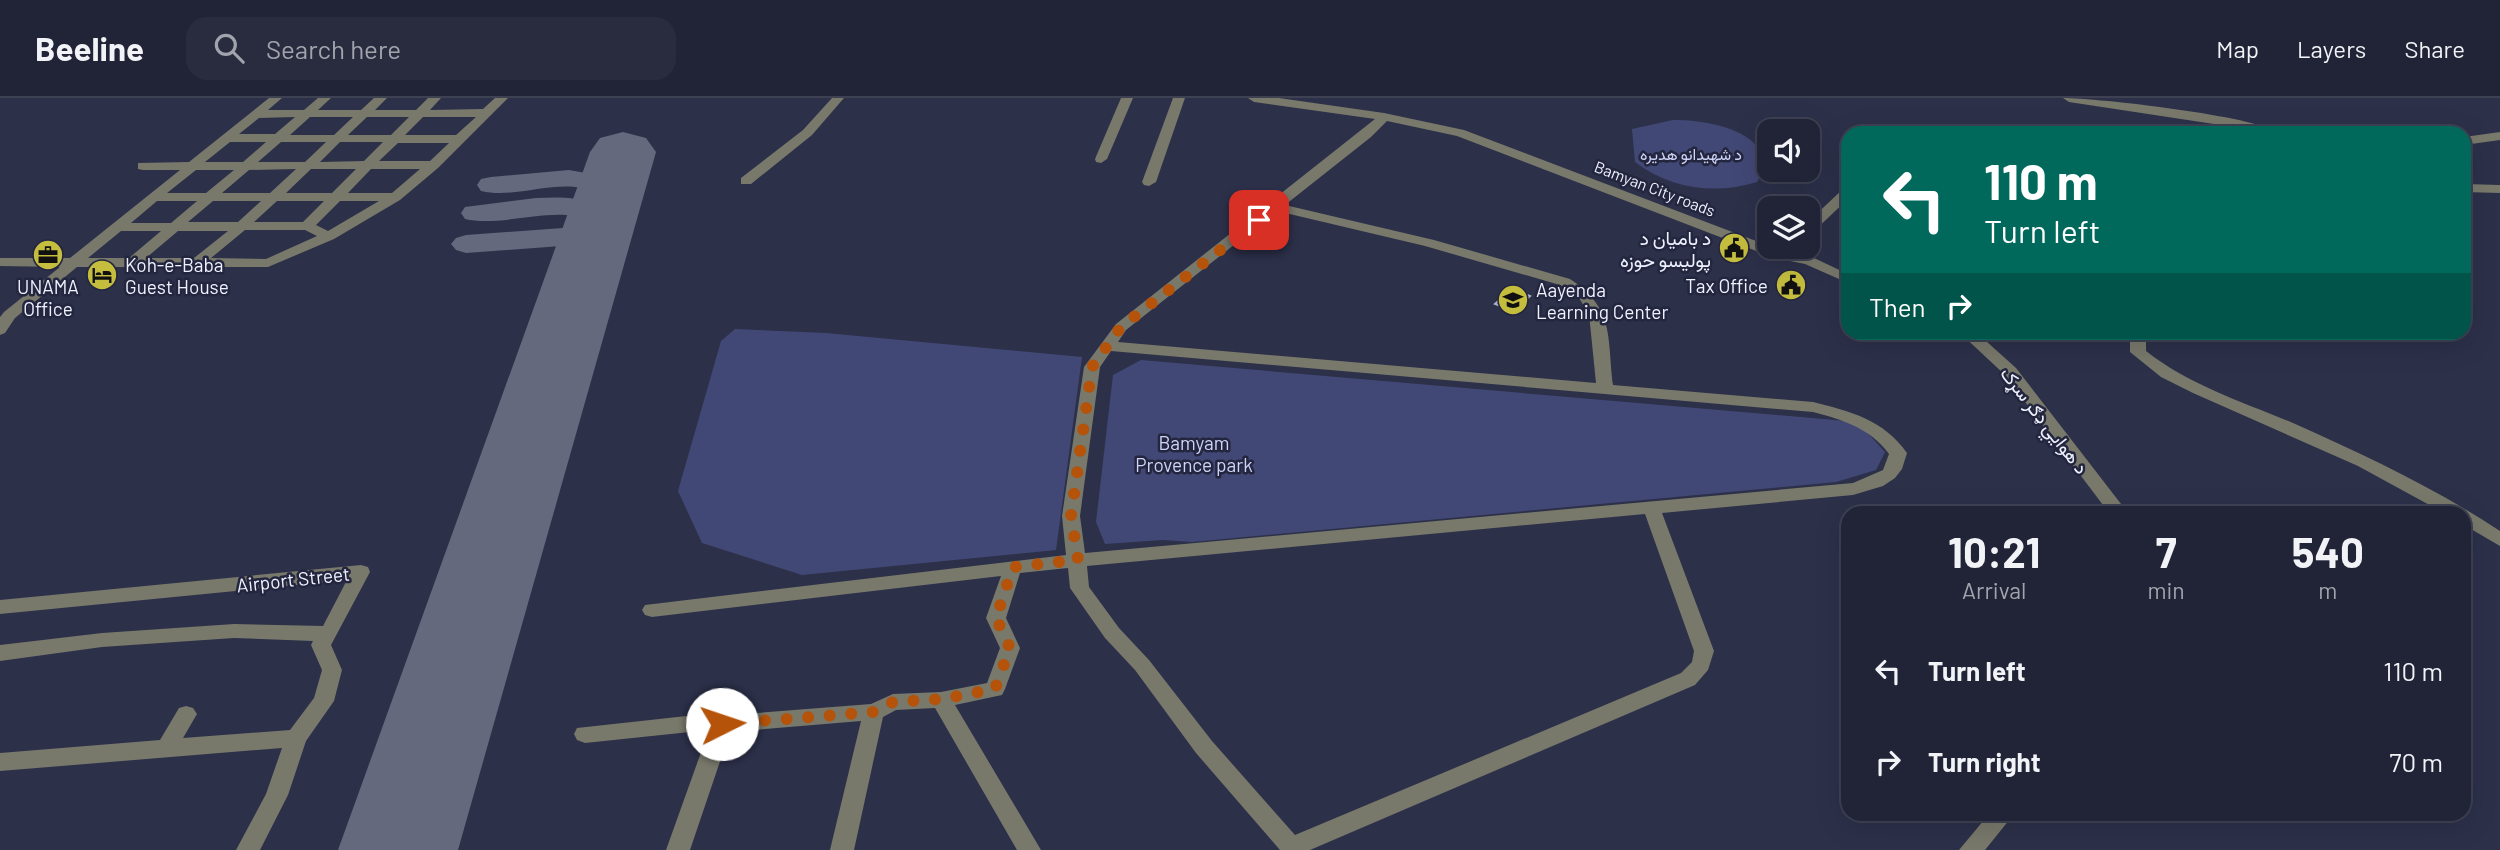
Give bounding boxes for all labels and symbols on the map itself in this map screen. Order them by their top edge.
park label: د شهیدانو هدیره [1640,144,1742,165]
street label: Bamyan City roads [1592,156,1718,220]
pin [1229,190,1289,250]
place label: د بامیان د پولیسو حوزه [1620,226,1711,274]
public building icon: د بامیان د پولیسو حوزه [1717,231,1751,265]
office icon: UNAMA Office [31,238,65,272]
place label: Koh-e-Baba Guest House [125,253,229,298]
hotel icon: Koh-e-Baba Guest House [85,258,119,292]
public building icon: Tax Office [1774,268,1808,302]
place label: Tax Office [1685,274,1768,297]
place label: UNAMA Office [17,275,79,320]
place label: Aayenda Learning Center [1536,278,1668,323]
school or university icon: Aayenda Learning Center [1496,283,1530,317]
street label: د هوايي ډګر سړک [1992,362,2094,481]
park label: Bamyam Provence park [1135,431,1253,476]
street label: Airport Street [235,562,351,596]
position arrow [685,687,759,761]

